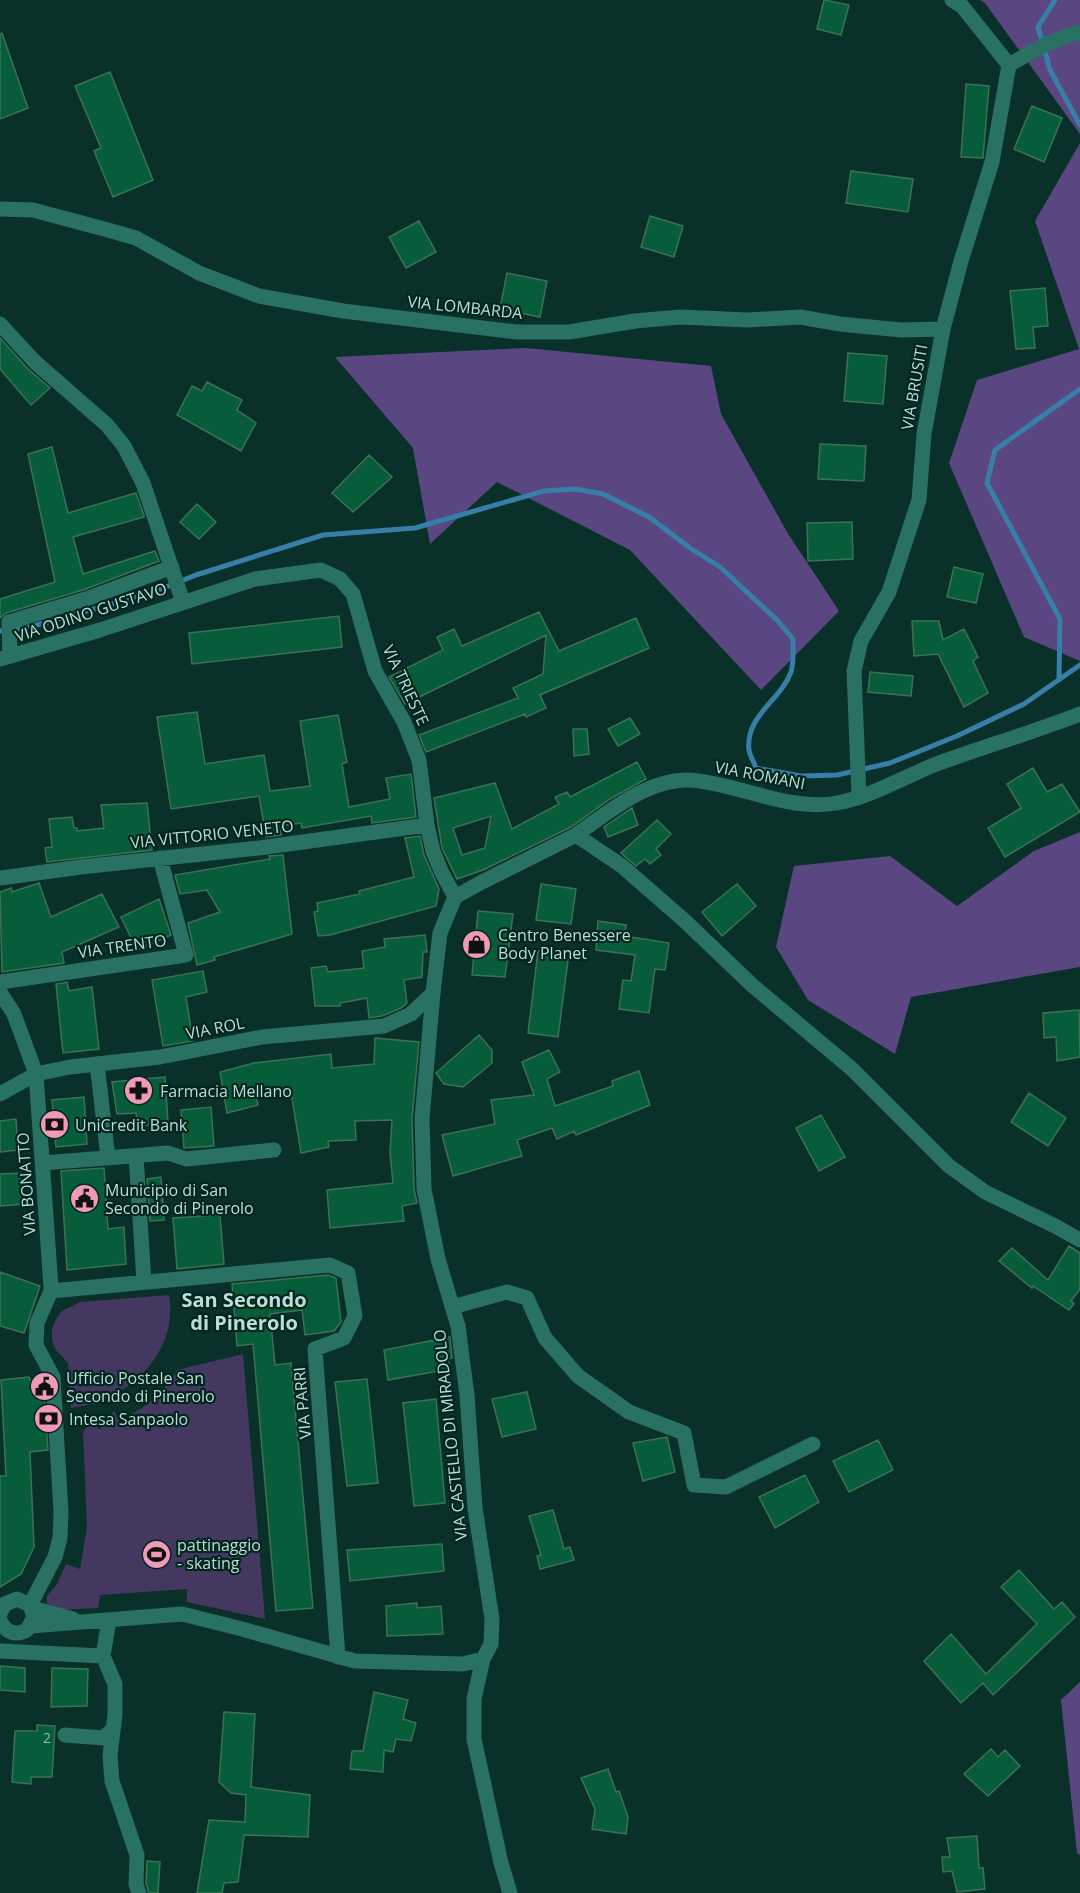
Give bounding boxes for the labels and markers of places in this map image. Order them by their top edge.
place label: Centro Benessere Body Planet [498,924,631,964]
shop icon: Centro Benessere Body Planet [461,928,493,960]
pharmacy icon: Farmacia Mellano [123,1075,155,1107]
place label: Farmacia Mellano [160,1080,292,1102]
bank icon: UniCredit Bank [38,1109,70,1141]
place label: UniCredit Bank [75,1114,188,1136]
place label: Municipio di San Secondo di Pinerolo [105,1179,254,1219]
public building icon: Municipio di San Secondo di Pinerolo [68,1183,100,1215]
place label: Ufficio Postale San Secondo di Pinerolo [66,1367,215,1407]
public building icon: Ufficio Postale San Secondo di Pinerolo [29,1371,61,1403]
bank icon: Intesa Sanpaolo [32,1403,64,1435]
place label: Intesa Sanpaolo [69,1408,188,1430]
place label: pattinaggio - skating [177,1534,261,1574]
sports icon: pattinaggio - skating [140,1538,172,1570]

